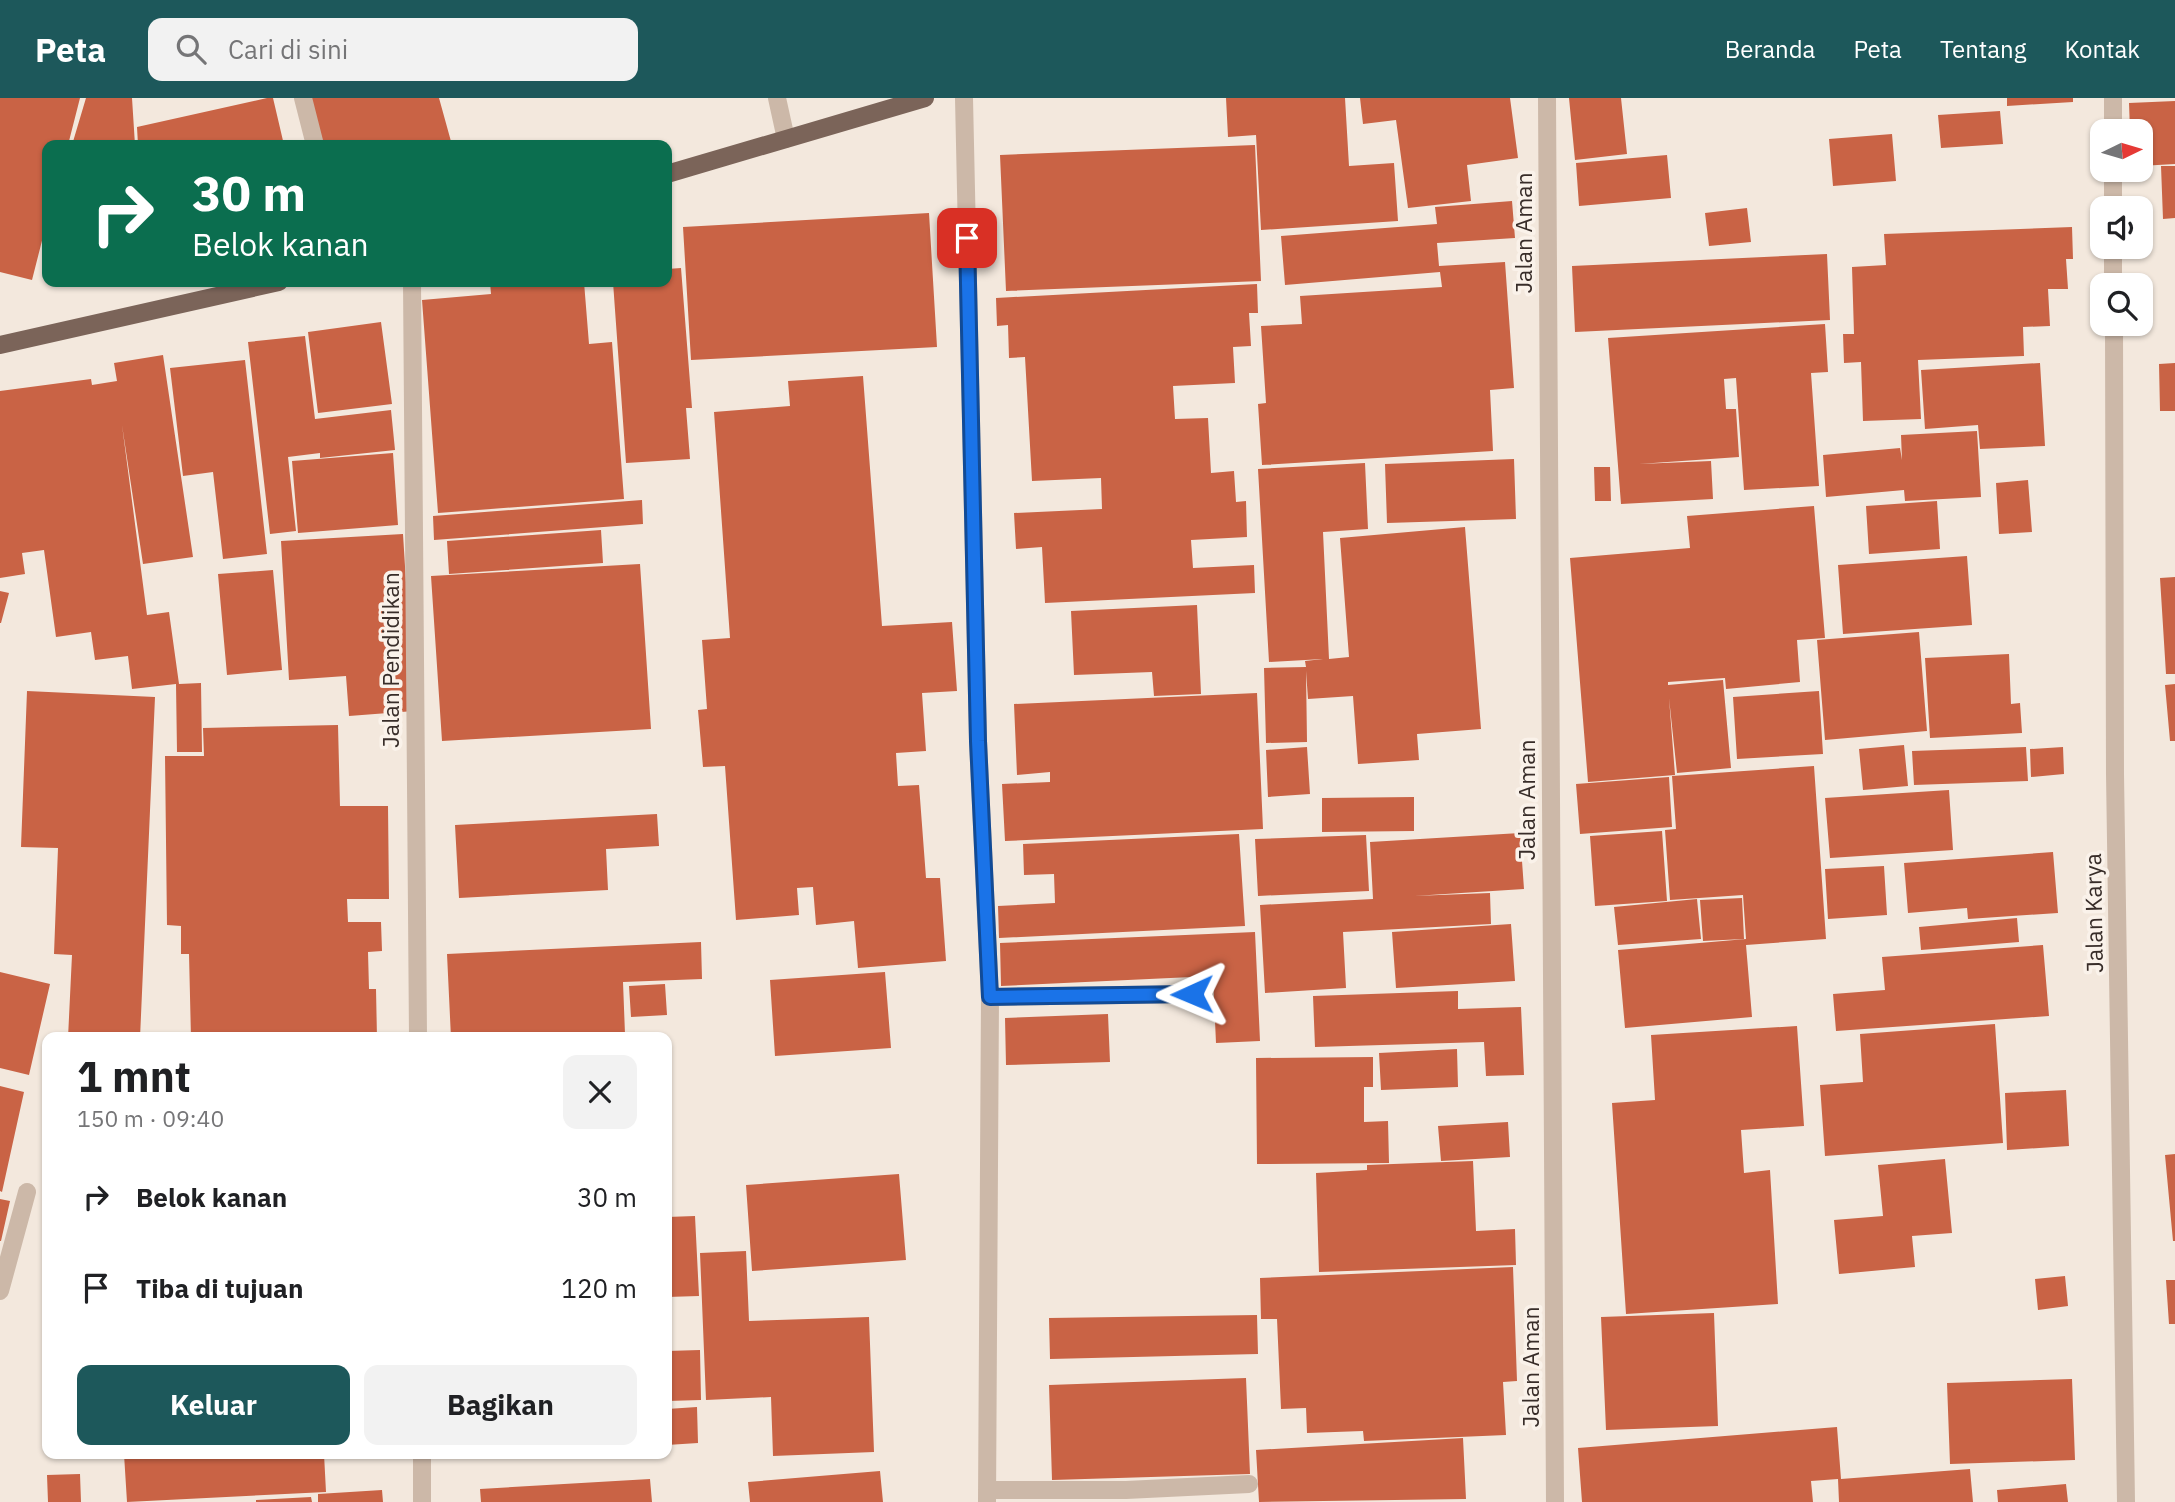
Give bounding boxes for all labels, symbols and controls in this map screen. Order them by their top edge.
search box [148,18,638,81]
text: Peta [35,28,106,71]
icon: search [172,30,210,68]
text: Cari di sini [228,32,348,66]
text: Beranda [1725,33,1815,65]
text: Peta [1853,33,1902,65]
text: Tentang [1940,33,2026,65]
text: Kontak [2064,33,2140,65]
north arrow [2090,119,2152,182]
map controls [2090,119,2153,336]
text: 30 m [192,161,306,224]
icon: right [77,168,168,259]
street label: Jalan Aman [1508,172,1538,294]
button: sound [2090,196,2153,259]
pin [937,208,997,268]
icon: arrive [948,219,986,257]
text: Belok kanan [192,223,369,265]
button: search [2090,273,2153,336]
street label: Jalan Pendidikan [375,572,405,748]
street label: Jalan Aman [1511,739,1541,861]
street label: Jalan Karya [2077,853,2109,973]
position arrow [1155,957,1229,1031]
text: 1 mnt [77,1049,191,1104]
button: close [563,1055,637,1129]
text: 150 m · 09:40 [77,1103,224,1133]
icon: right [77,1178,115,1216]
text: Belok kanan [136,1180,287,1214]
text: 30 m [577,1180,637,1214]
icon: arrive [77,1269,115,1307]
text: Tiba di tujuan [136,1271,303,1305]
text: 120 m [561,1271,637,1305]
street label: Jalan Aman [1515,1306,1545,1428]
button: Keluar [77,1365,350,1445]
button: Bagikan [364,1365,637,1445]

